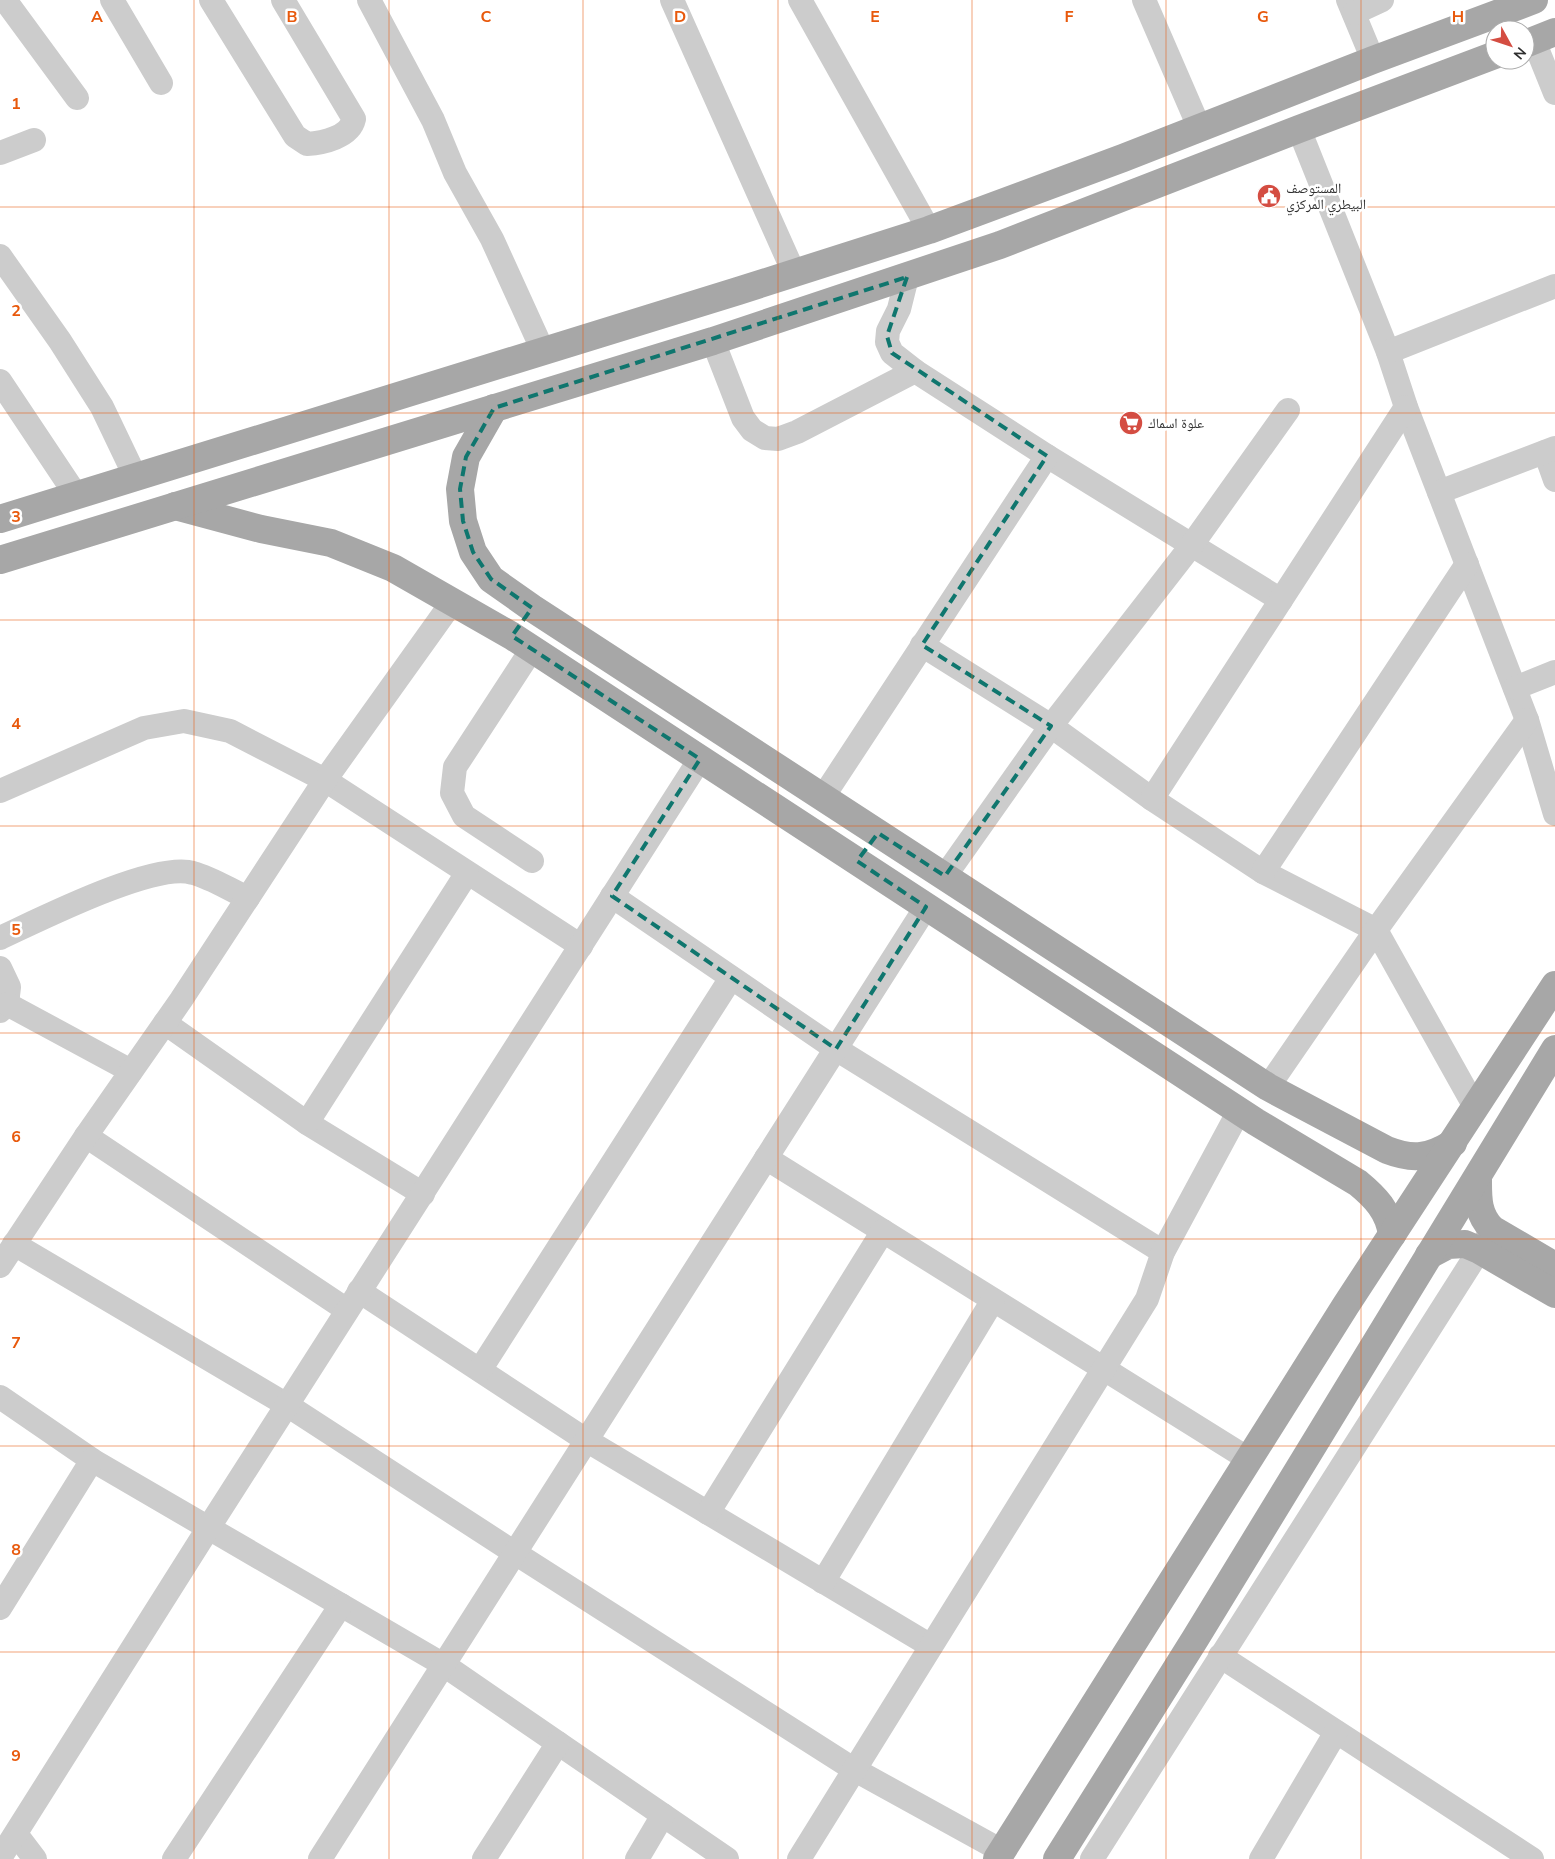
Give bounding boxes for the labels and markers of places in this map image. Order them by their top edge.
place label: المستوصف البيطري المركزي [1286,179,1366,215]
public building icon: المستوصف البيطري المركزي [1256,183,1282,209]
supermarket icon: علوة اسماك [1118,410,1144,436]
place label: علوة اسماك [1148,414,1204,433]

